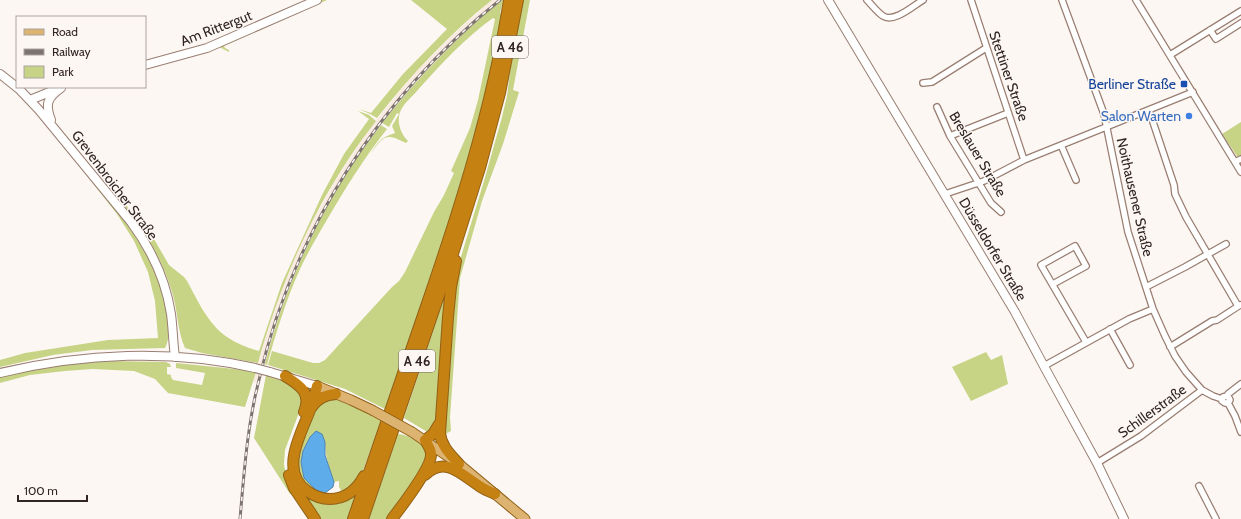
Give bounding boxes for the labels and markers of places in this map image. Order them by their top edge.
place label: Berliner Straße [1088,75,1176,93]
marker: Berliner Straße [1179,79,1189,89]
place label: Salon Warten [1101,107,1181,125]
marker: Salon Warten [1184,111,1194,121]

